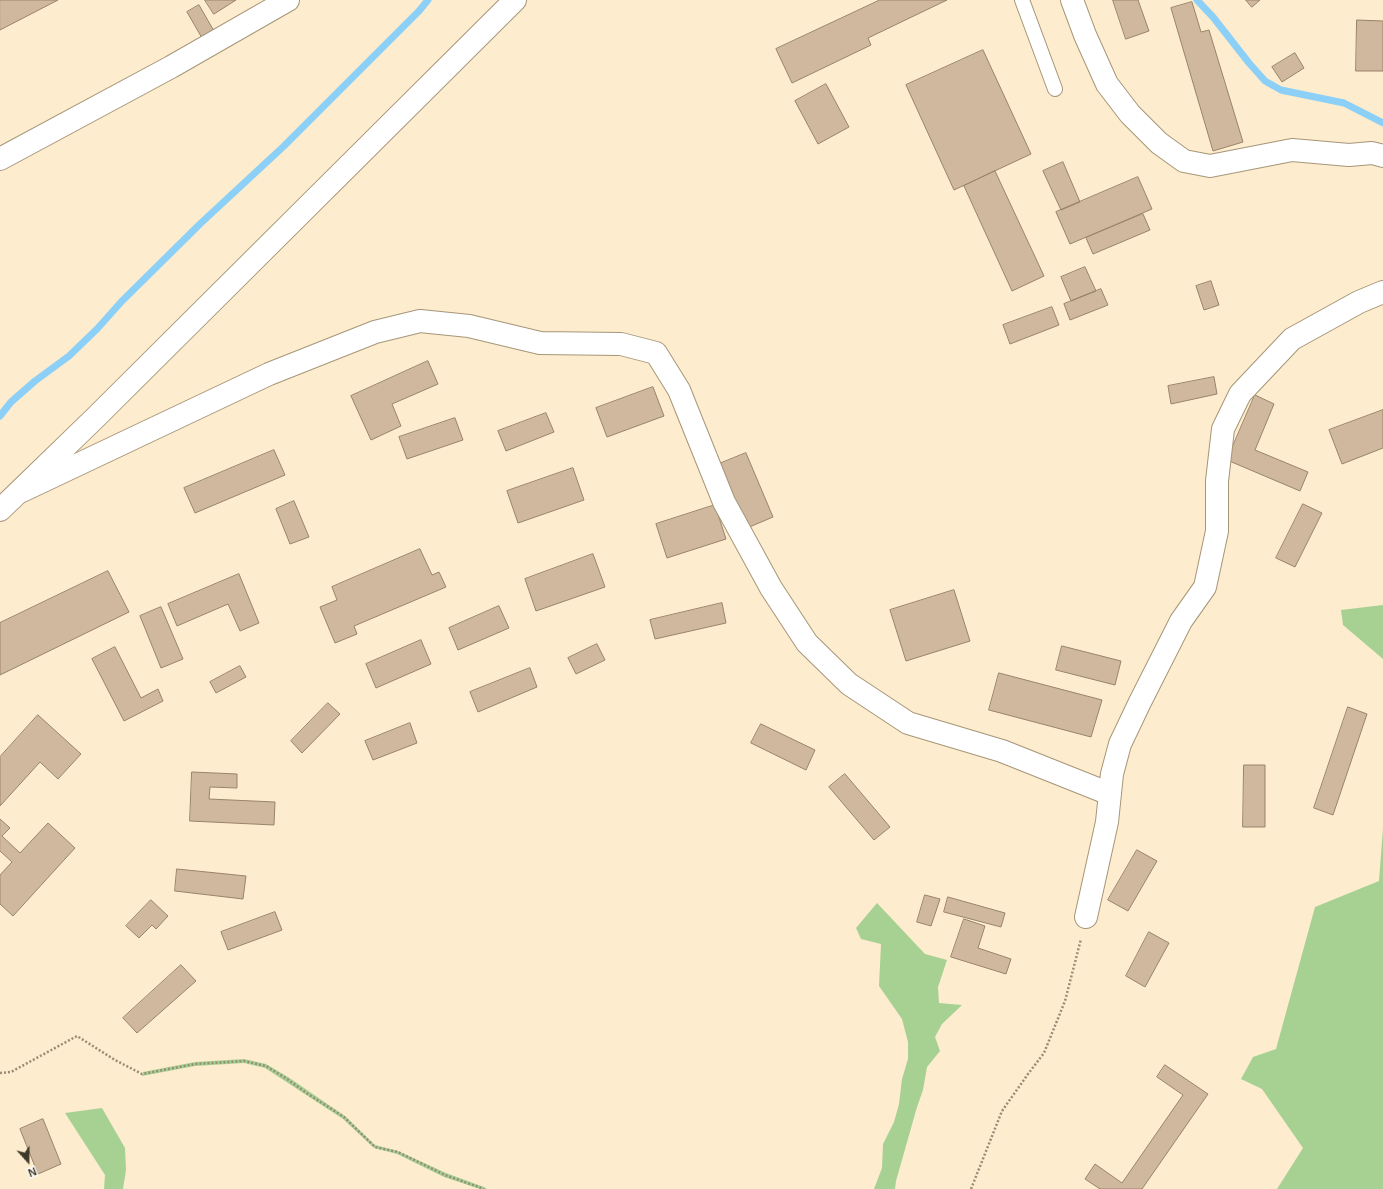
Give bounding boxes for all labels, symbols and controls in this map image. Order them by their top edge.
north arrow [8,1141,48,1181]
text: N [26,1165,38,1179]

